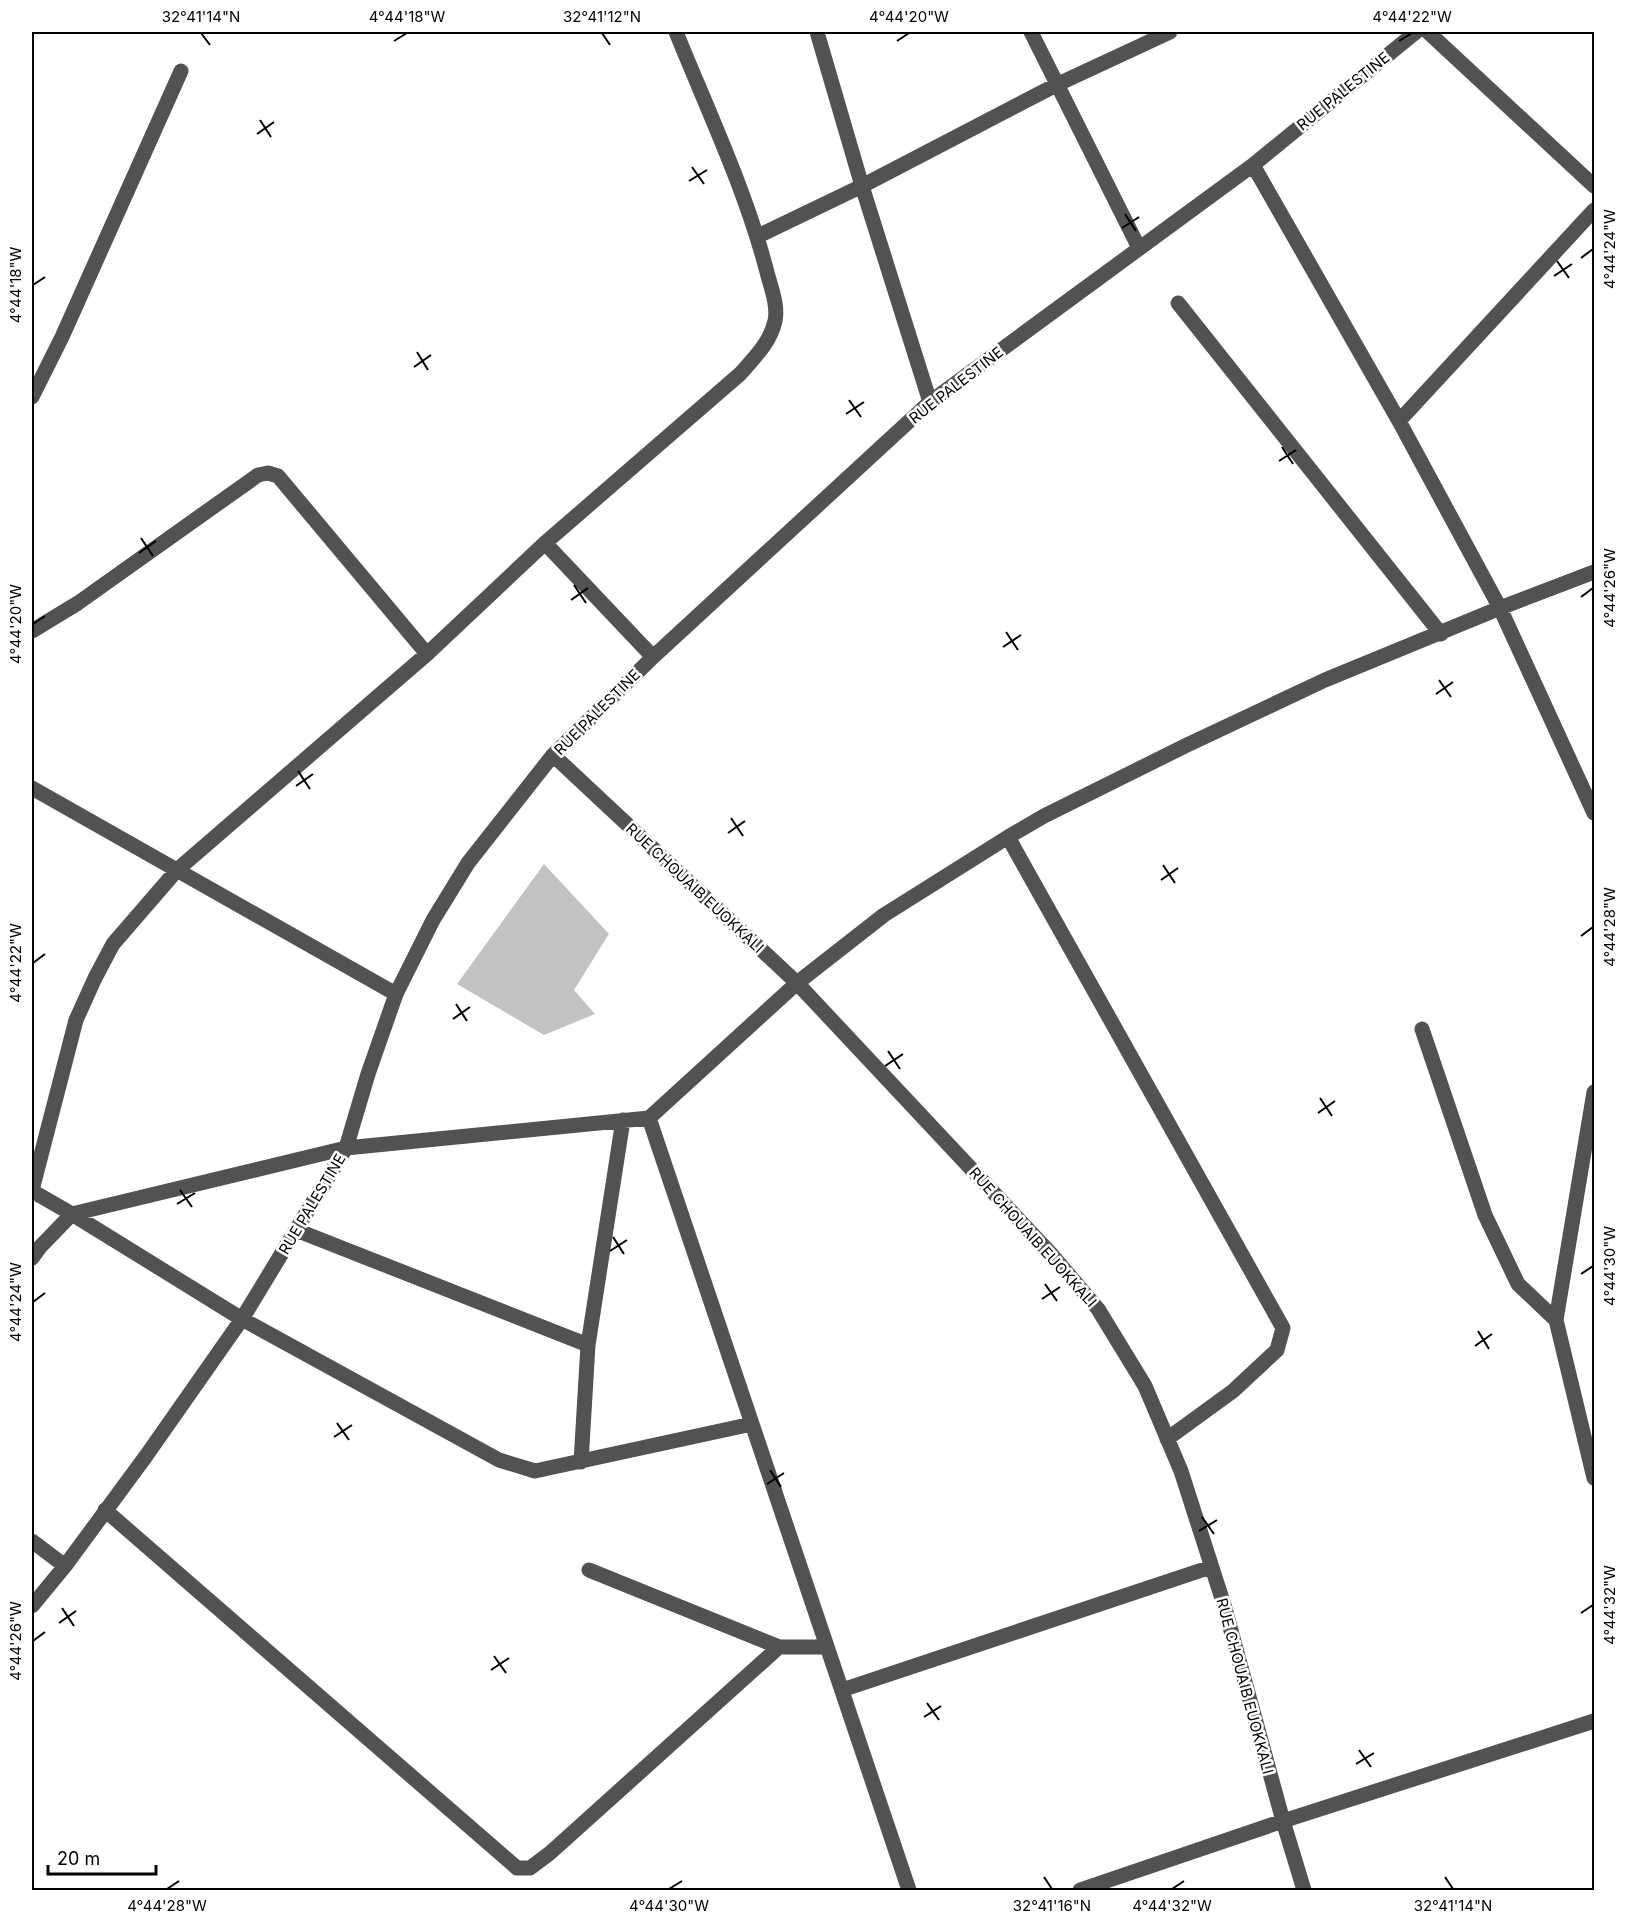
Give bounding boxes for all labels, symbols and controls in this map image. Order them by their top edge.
text: 32°41'14"N [162,7,240,26]
text: 4°44'18"W [369,7,446,26]
text: 32°41'12"N [563,7,641,26]
text: 4°44'20"W [869,7,949,26]
text: 4°44'22"W [1372,7,1452,26]
street label: RUE PALESTINE [1293,48,1393,134]
text: 4°44'24"W [1600,209,1619,289]
text: 4°44'18"W [6,246,25,323]
street label: RUE PALESTINE [905,342,1007,428]
text: 4°44'26"W [1600,548,1619,628]
text: 4°44'20"W [6,584,25,664]
street label: RUE PALESTINE [550,665,644,759]
street label: RUE CHOUAIB EUOKKALI [622,819,768,957]
text: 4°44'28"W [1600,887,1619,967]
text: 4°44'22"W [6,923,25,1003]
street label: RUE PALESTINE [274,1150,350,1258]
street label: RUE CHOUAIB EUOKKALI [965,1163,1101,1311]
text: 4°44'30"W [1600,1226,1619,1306]
text: 4°44'24"W [6,1262,25,1342]
text: 4°44'32"W [1600,1565,1619,1645]
street label: RUE CHOUAIB EUOKKALI [1212,1596,1278,1776]
text: 4°44'26"W [6,1601,25,1681]
scale bar [48,1838,156,1876]
text: 20 m [57,1848,100,1869]
text: 4°44'28"W [127,1896,207,1915]
text: 4°44'30"W [629,1896,709,1915]
text: 32°41'16"N [1013,1896,1091,1915]
text: 4°44'32"W [1132,1896,1212,1915]
text: 32°41'14"N [1414,1896,1492,1915]

